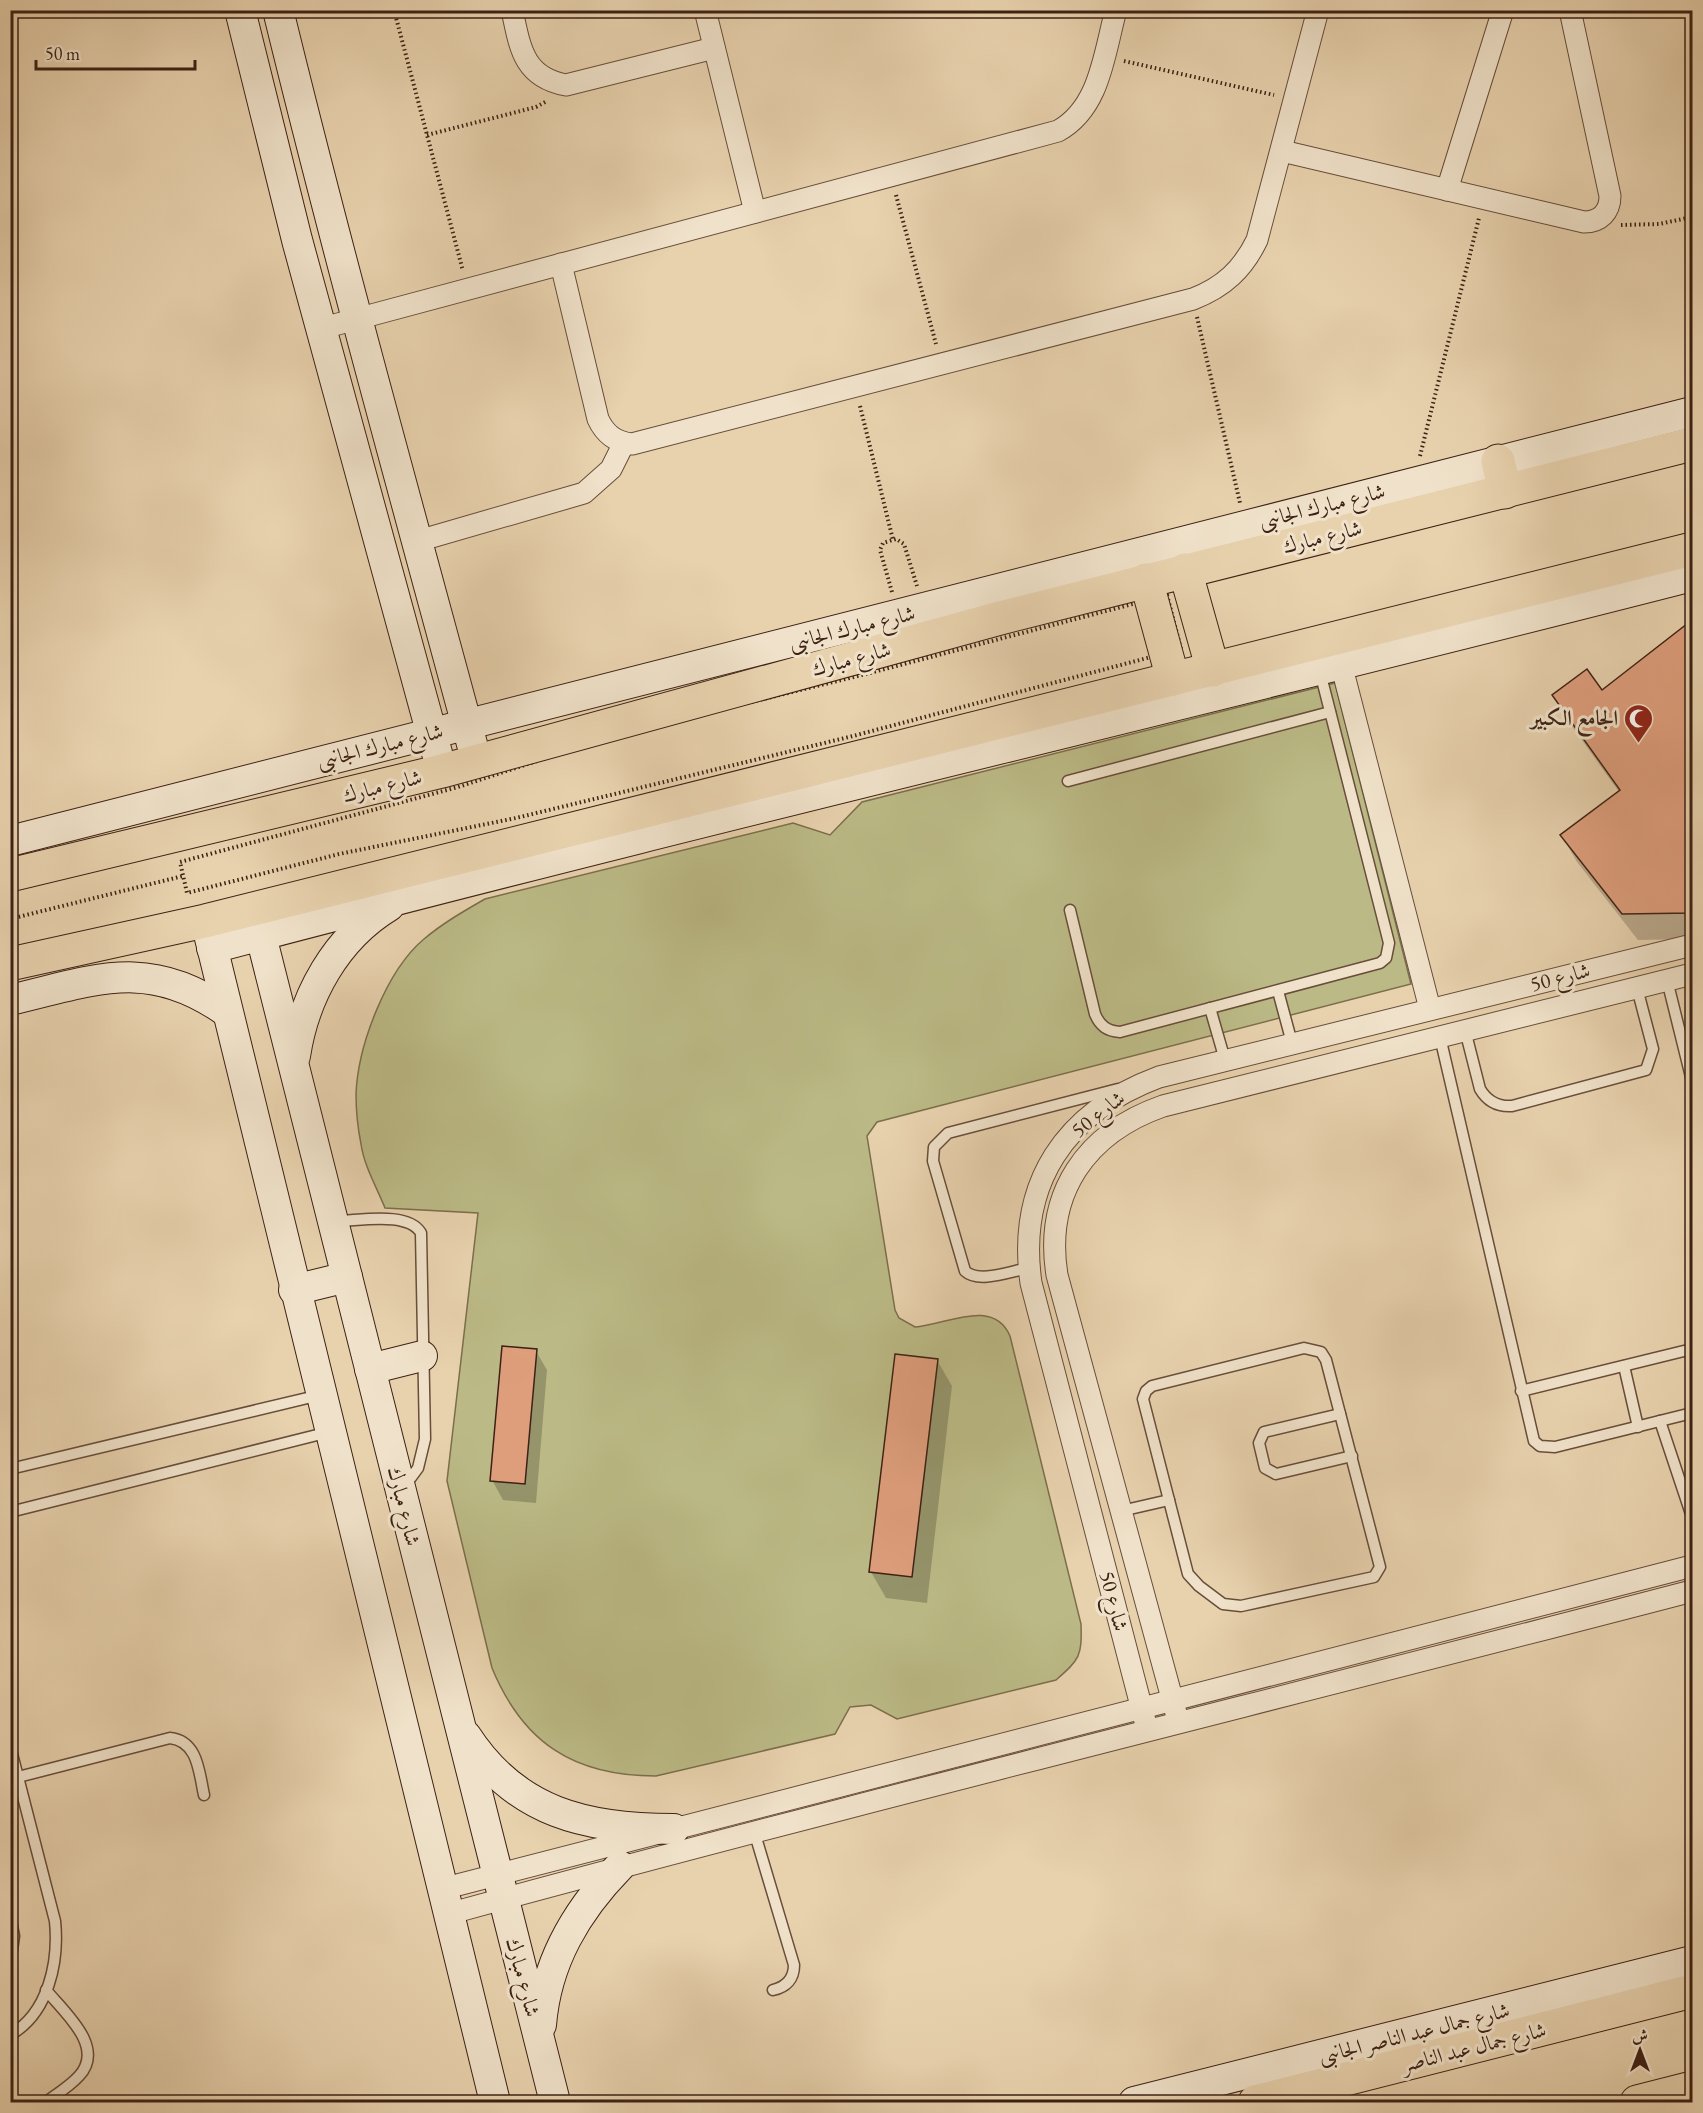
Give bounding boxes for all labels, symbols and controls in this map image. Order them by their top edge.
scale bar [36,33,195,71]
text: 50 m [45,42,80,65]
street label: شارع مبارك الجانبى [1256,477,1389,539]
street label: شارع مبارك [1279,514,1366,564]
street label: شارع مبارك الجانبى [786,599,919,661]
street label: شارع مبارك [808,635,895,687]
mosque icon: الجامع الكبير [1623,702,1655,744]
place label: الجامع الكبير [1529,704,1618,737]
street label: شارع مبارك الجانبى [314,717,447,779]
street label: شارع مبارك [339,763,426,813]
street label: شارع 50 [1527,956,1594,1002]
street label: شارع 50 [1065,1084,1133,1147]
street label: شارع مبارك [377,1463,427,1550]
street label: شارع 50 [1089,1568,1135,1635]
street label: شارع مبارك [495,1934,547,2021]
street label: شارع جمال عبد الناصر الجانبى [1316,1997,1512,2069]
street label: شارع جمال عبد الناصر [1399,2017,1549,2077]
north arrow [1610,2020,1670,2080]
text: ش [1632,2025,1648,2046]

